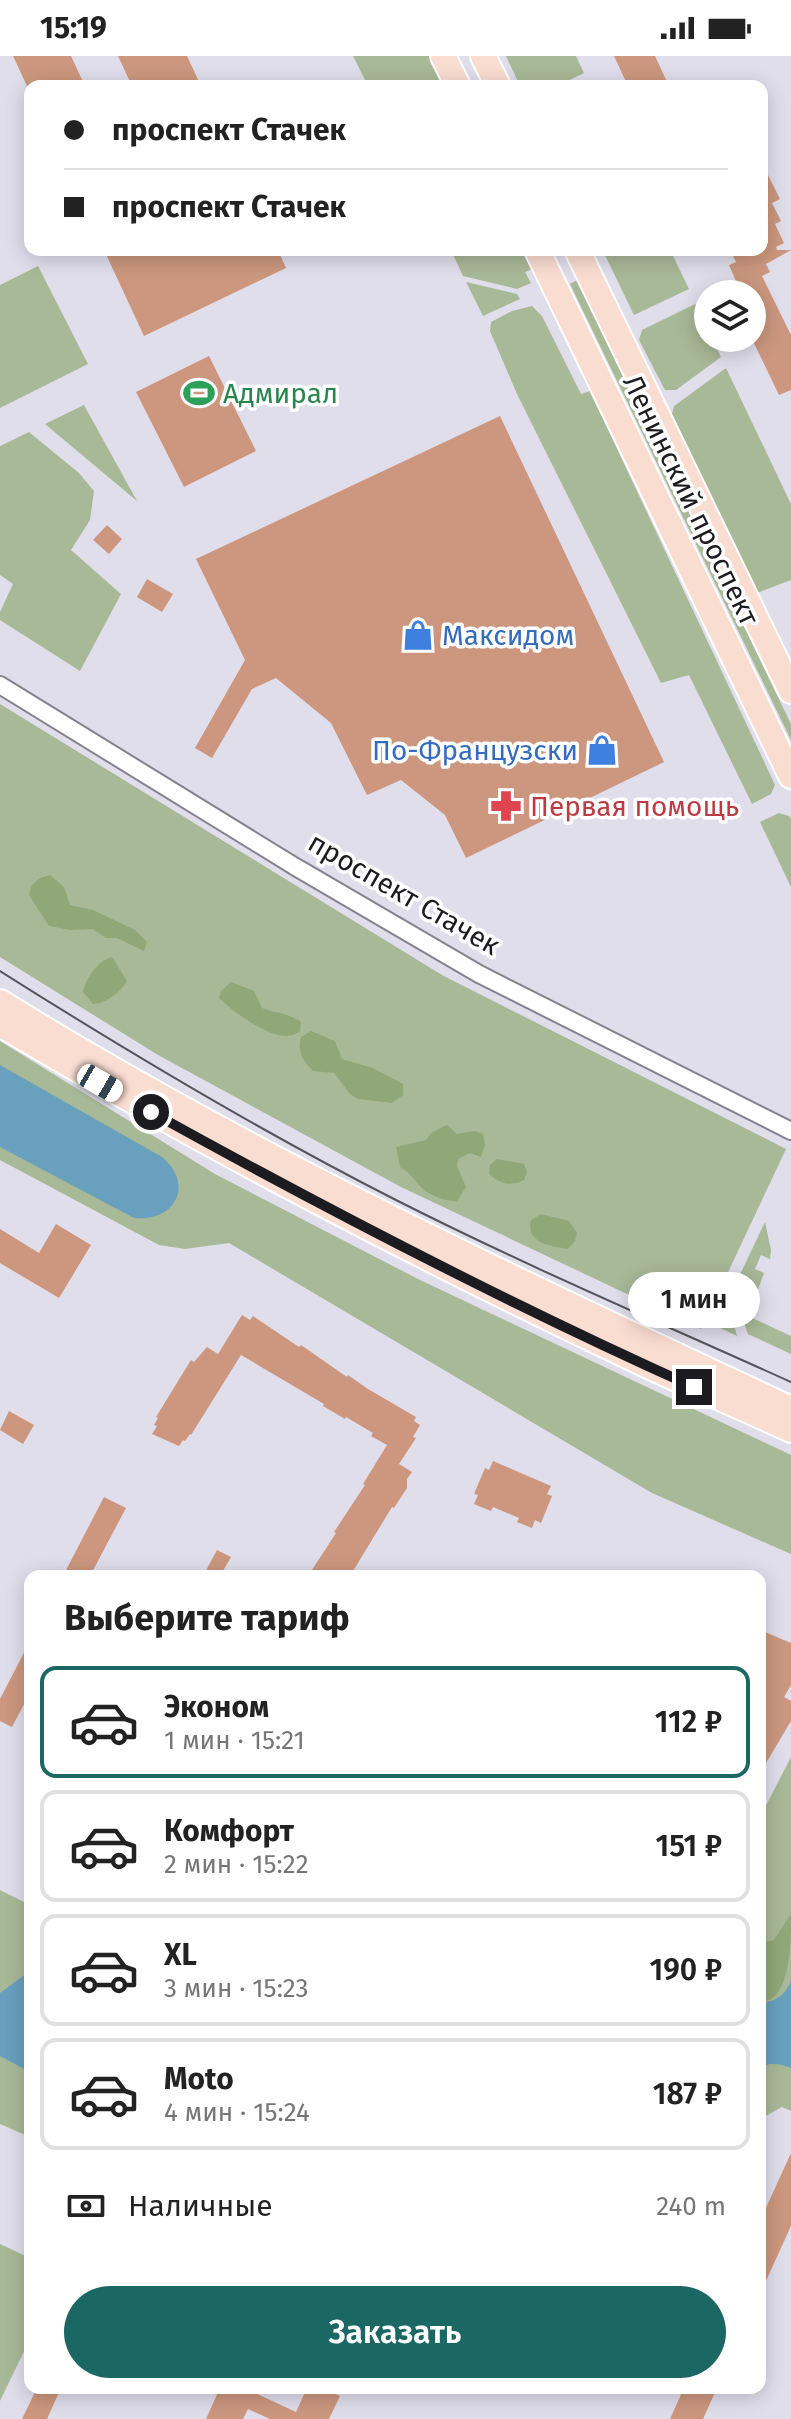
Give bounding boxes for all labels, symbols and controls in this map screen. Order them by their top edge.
text: 15:19 [40,10,107,46]
text: проспект Стачек [112,112,346,148]
text: проспект Стачек [112,189,346,225]
map controls [694,280,766,352]
button: layers [694,280,766,352]
street label: Ленинский проспект [616,369,766,631]
sports icon: Адмирал [182,376,216,410]
place label: Адмирал [223,377,338,410]
shop icon: Максидом [401,618,435,652]
place label: Максидом [442,619,574,652]
shop icon: По-Французски [585,733,619,767]
place label: По-Французски [372,734,578,767]
pharmacy icon: Первая помощь [489,789,523,823]
place label: Первая помощь [530,790,739,823]
street label: проспект Стачек [302,826,506,962]
car [73,1061,127,1105]
route start [133,1094,169,1130]
callout: 1 мин [628,1271,760,1327]
text: 1 мин [661,1284,727,1315]
route end [676,1369,712,1405]
text: Выберите тариф [64,1596,350,1640]
icon: car [68,1686,140,1758]
text: Эконом [164,1689,269,1725]
text: 112 ₽ [655,1704,722,1740]
text: 1 мин · 15:21 [164,1725,305,1756]
icon: car [68,1810,140,1882]
text: Комфорт [164,1813,294,1849]
text: 151 ₽ [656,1828,722,1864]
text: 2 мин · 15:22 [164,1849,309,1880]
icon: car [68,1934,140,2006]
text: XL [164,1937,197,1973]
text: 190 ₽ [649,1952,722,1988]
text: 3 мин · 15:23 [164,1973,309,2004]
icon: car [68,2058,140,2130]
text: Moto [164,2061,234,2097]
text: 187 ₽ [653,2076,722,2112]
text: 4 мин · 15:24 [164,2097,310,2128]
icon: cash [64,2184,108,2228]
text: Наличные [128,2188,273,2224]
text: 240 m [656,2191,726,2222]
button: Заказать [64,2286,726,2378]

